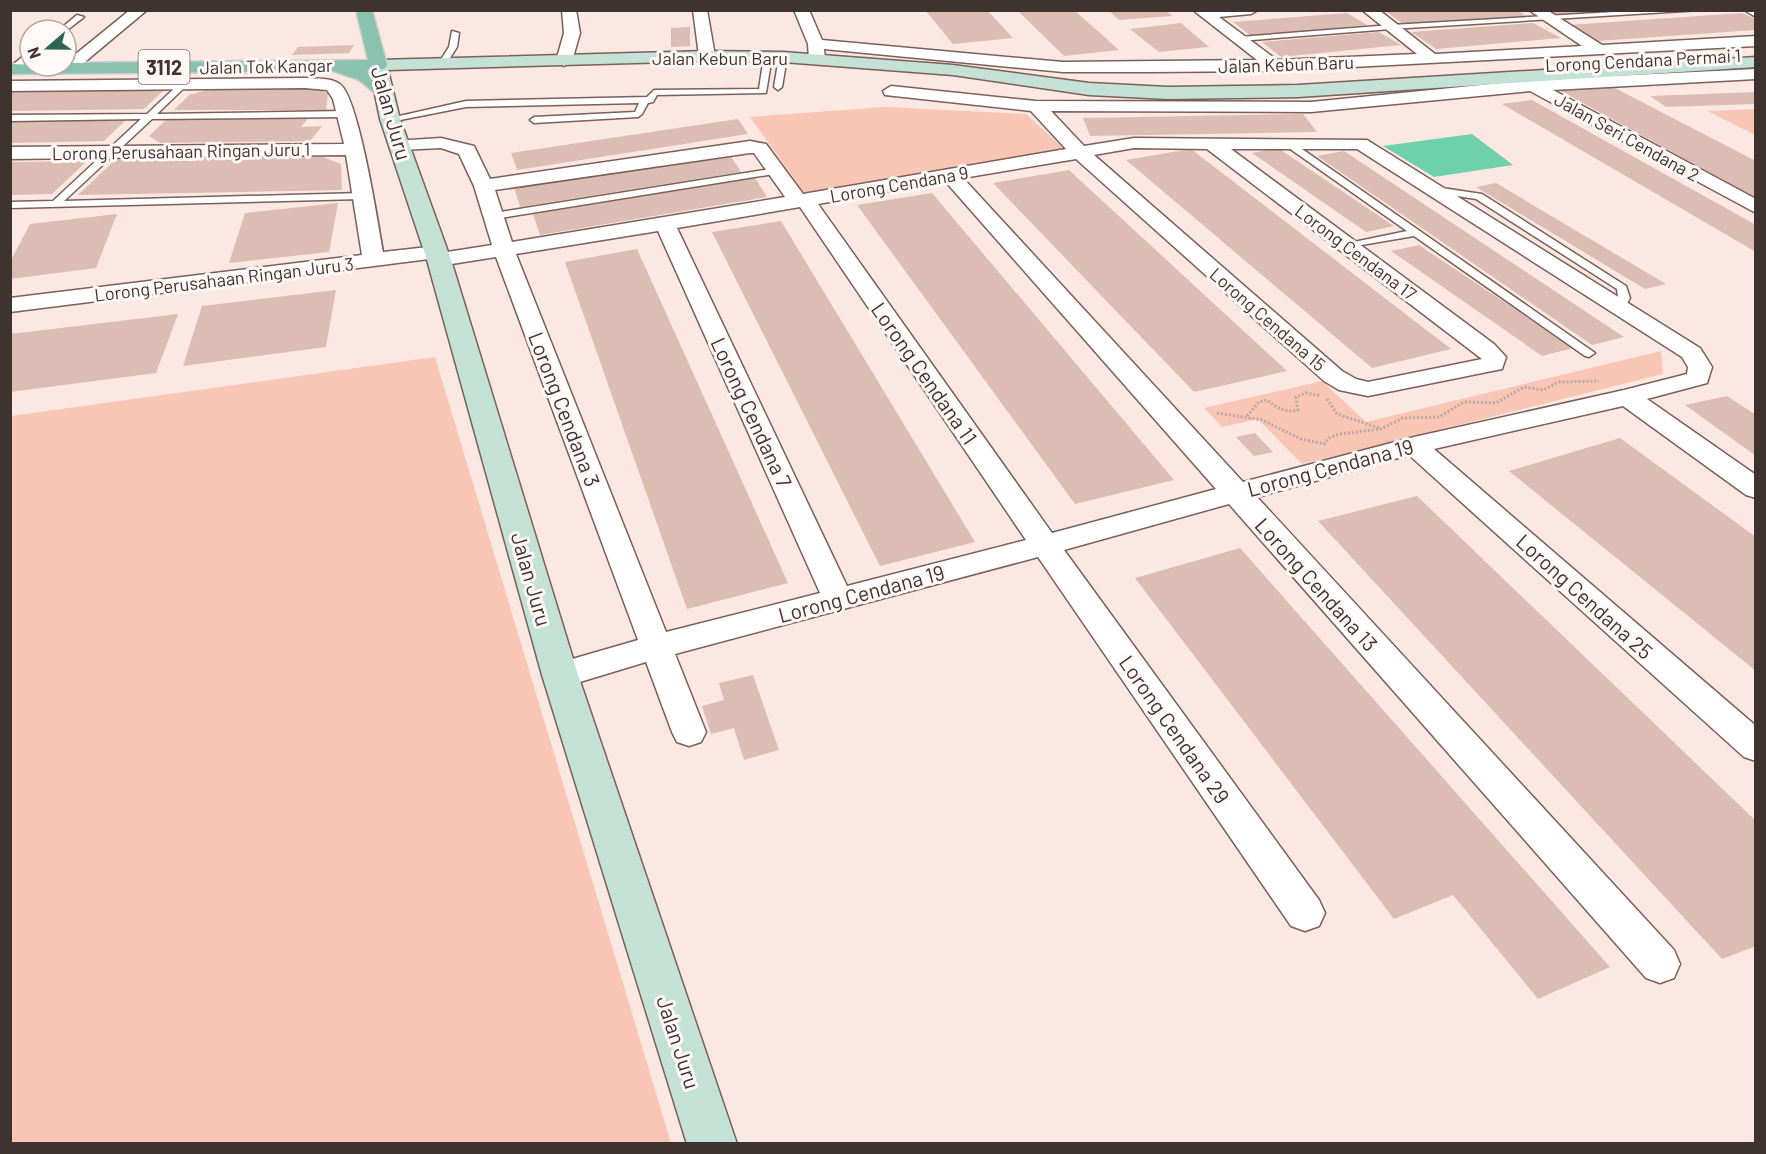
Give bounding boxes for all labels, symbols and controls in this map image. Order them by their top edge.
north arrow [18,18,78,78]
street label: Lorong Cendana Permai 1 [1545,44,1741,76]
text: N [23,45,44,62]
street label: Jalan Kebun Baru [652,47,788,69]
road number: 3112 [138,50,190,84]
street label: Jalan Kebun Baru [1218,51,1354,77]
street label: Jalan Tok Kangar [199,54,333,78]
street label: Jalan Juru [367,63,417,163]
street label: Jalan Seri Cendana 2 [1551,88,1703,186]
street label: Lorong Perusahaan Ringan Juru 1 [52,138,310,164]
street label: Lorong Cendana 9 [828,161,970,207]
street label: Lorong Cendana 17 [1291,199,1421,305]
street label: Lorong Perusahaan Ringan Juru 3 [93,252,355,306]
street label: Lorong Cendana 15 [1206,263,1330,375]
street label: Lorong Cendana 11 [867,297,983,449]
street label: Lorong Cendana 3 [524,328,606,490]
street label: Lorong Cendana 7 [706,333,798,491]
street label: Lorong Cendana 19 [1244,433,1416,501]
street label: Lorong Cendana 13 [1251,512,1383,656]
street label: Lorong Cendana 25 [1512,528,1658,664]
street label: Jalan Juru [507,529,557,629]
street label: Lorong Cendana 19 [775,559,947,627]
street label: Lorong Cendana 29 [1115,650,1235,808]
street label: Jalan Juru [652,992,706,1092]

